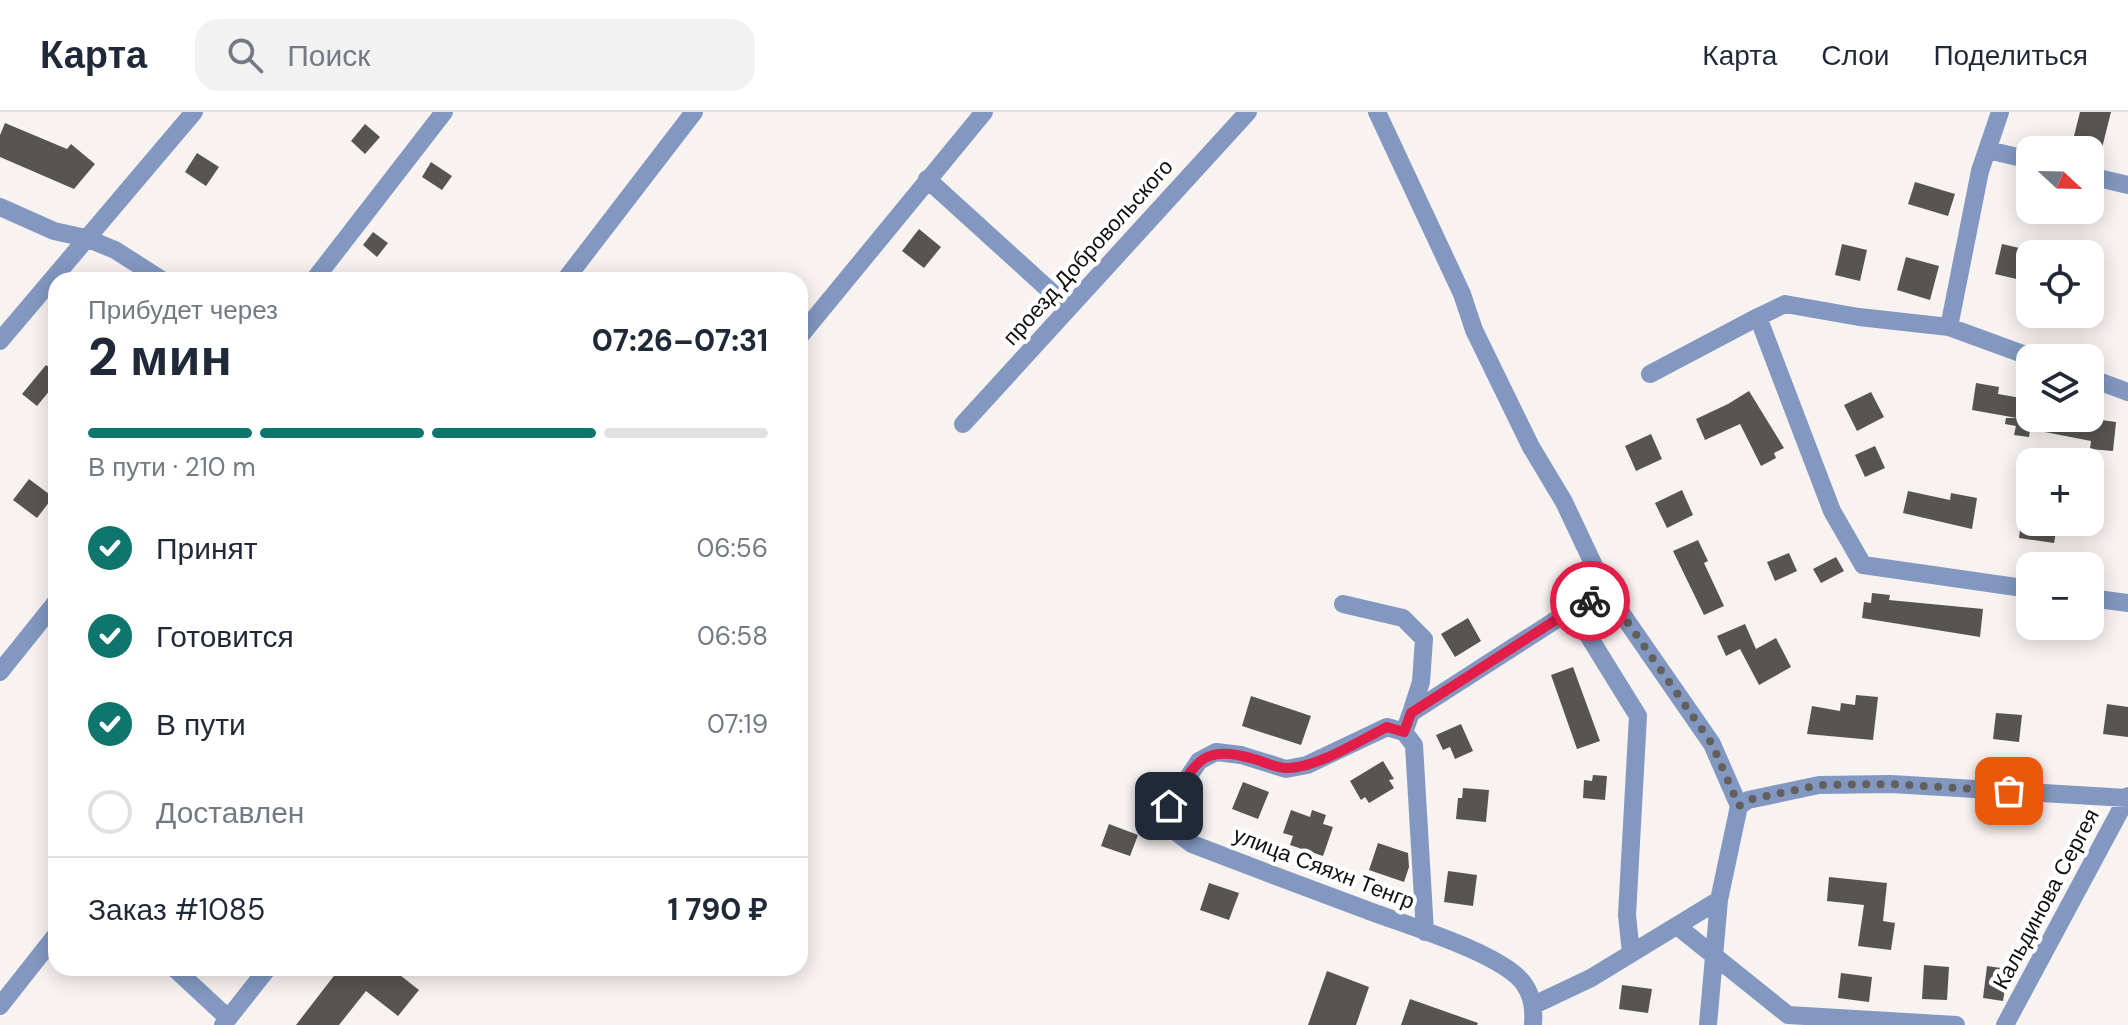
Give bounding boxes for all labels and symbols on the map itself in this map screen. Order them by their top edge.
north arrow [2016,136,2104,224]
street label: проезд Добровольского [997,153,1179,351]
courier [1550,561,1630,641]
pin [1975,757,2043,825]
pin [1135,772,1203,840]
street label: Кальдинова Сергея [1986,804,2106,994]
street label: улица Сяяхн Тенгр [1229,820,1419,916]

